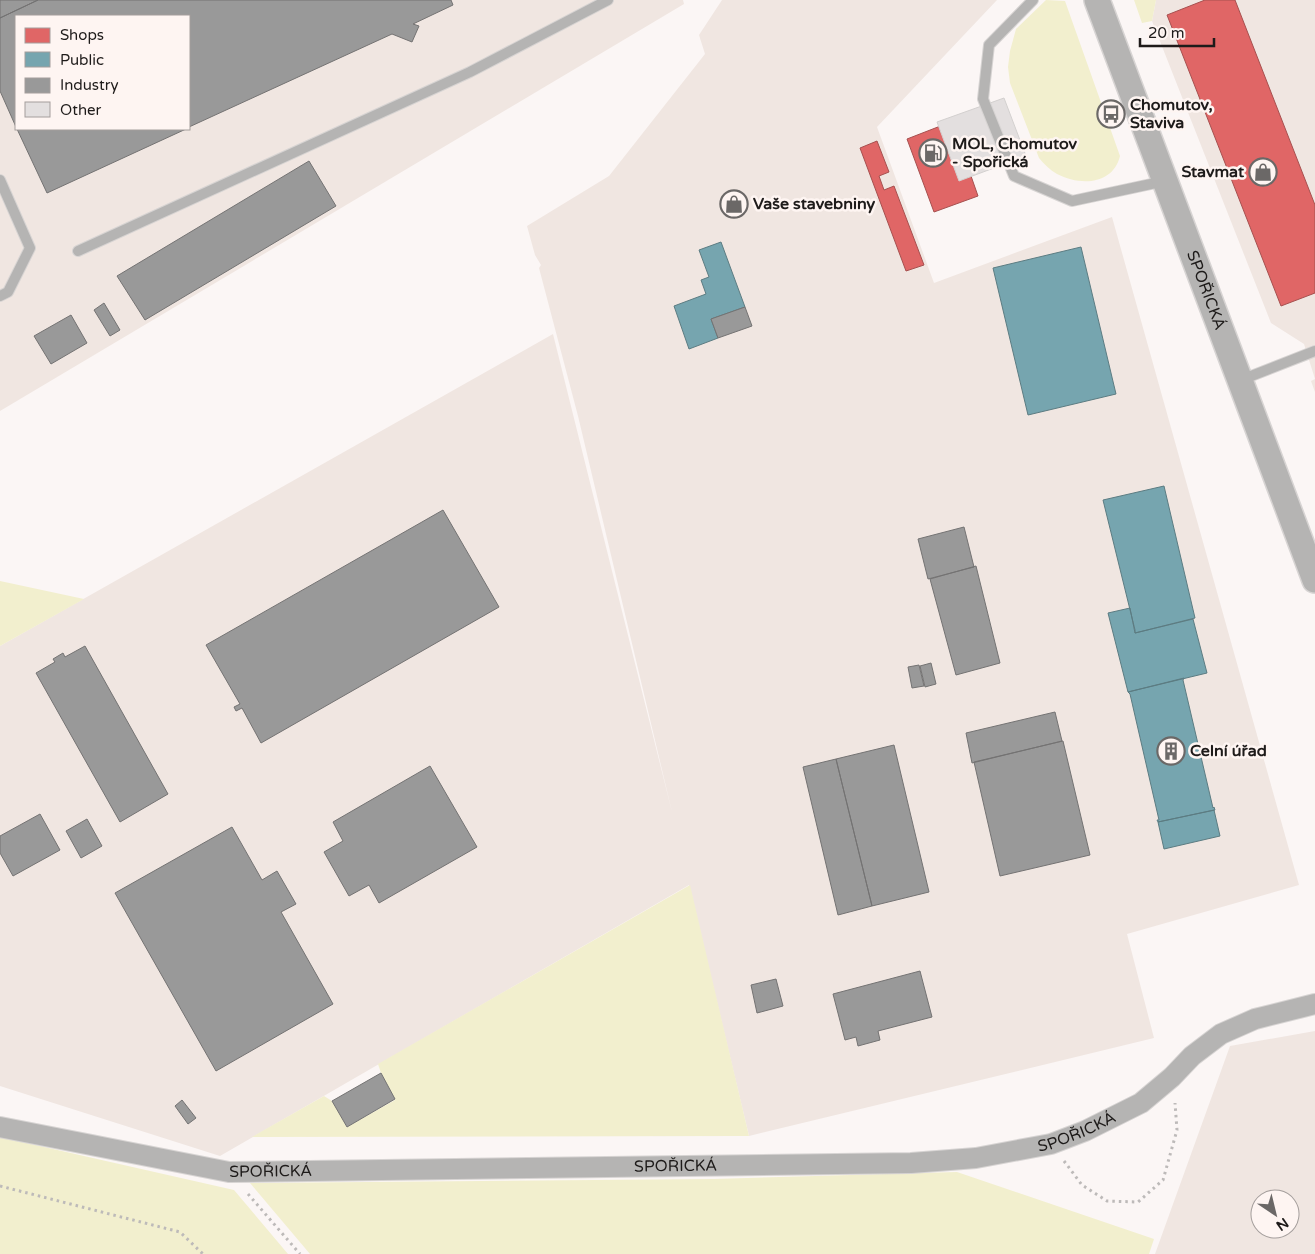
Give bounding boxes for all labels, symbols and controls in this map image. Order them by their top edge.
legend [15,15,190,130]
scale bar [1140,15,1214,47]
text: 20 m [1148,24,1185,42]
text: Shops [60,26,104,44]
text: Public [60,51,104,69]
text: Industry [60,76,119,94]
place label: Chomutov, Staviva [1130,95,1213,133]
bus stop icon: Chomutov, Staviva [1096,99,1126,129]
text: Other [60,101,102,119]
place label: MOL, Chomutov - Spořická [952,134,1078,172]
fuel station icon: MOL, Chomutov - Spořická [918,138,948,168]
shop icon: Stavmat [1248,157,1278,187]
place label: Stavmat [1181,162,1245,182]
shop icon: Vaše stavebniny [719,189,749,219]
place label: Vaše stavebniny [753,194,876,214]
street label: SPOŘICKÁ [1182,248,1230,333]
building icon: Celní úřad [1156,736,1186,766]
place label: Celní úřad [1190,741,1267,761]
street label: SPOŘICKÁ [1036,1107,1119,1156]
street label: SPOŘICKÁ [634,1156,717,1177]
street label: SPOŘICKÁ [229,1161,312,1182]
north arrow [1250,1189,1300,1239]
text: N [1273,1214,1292,1234]

